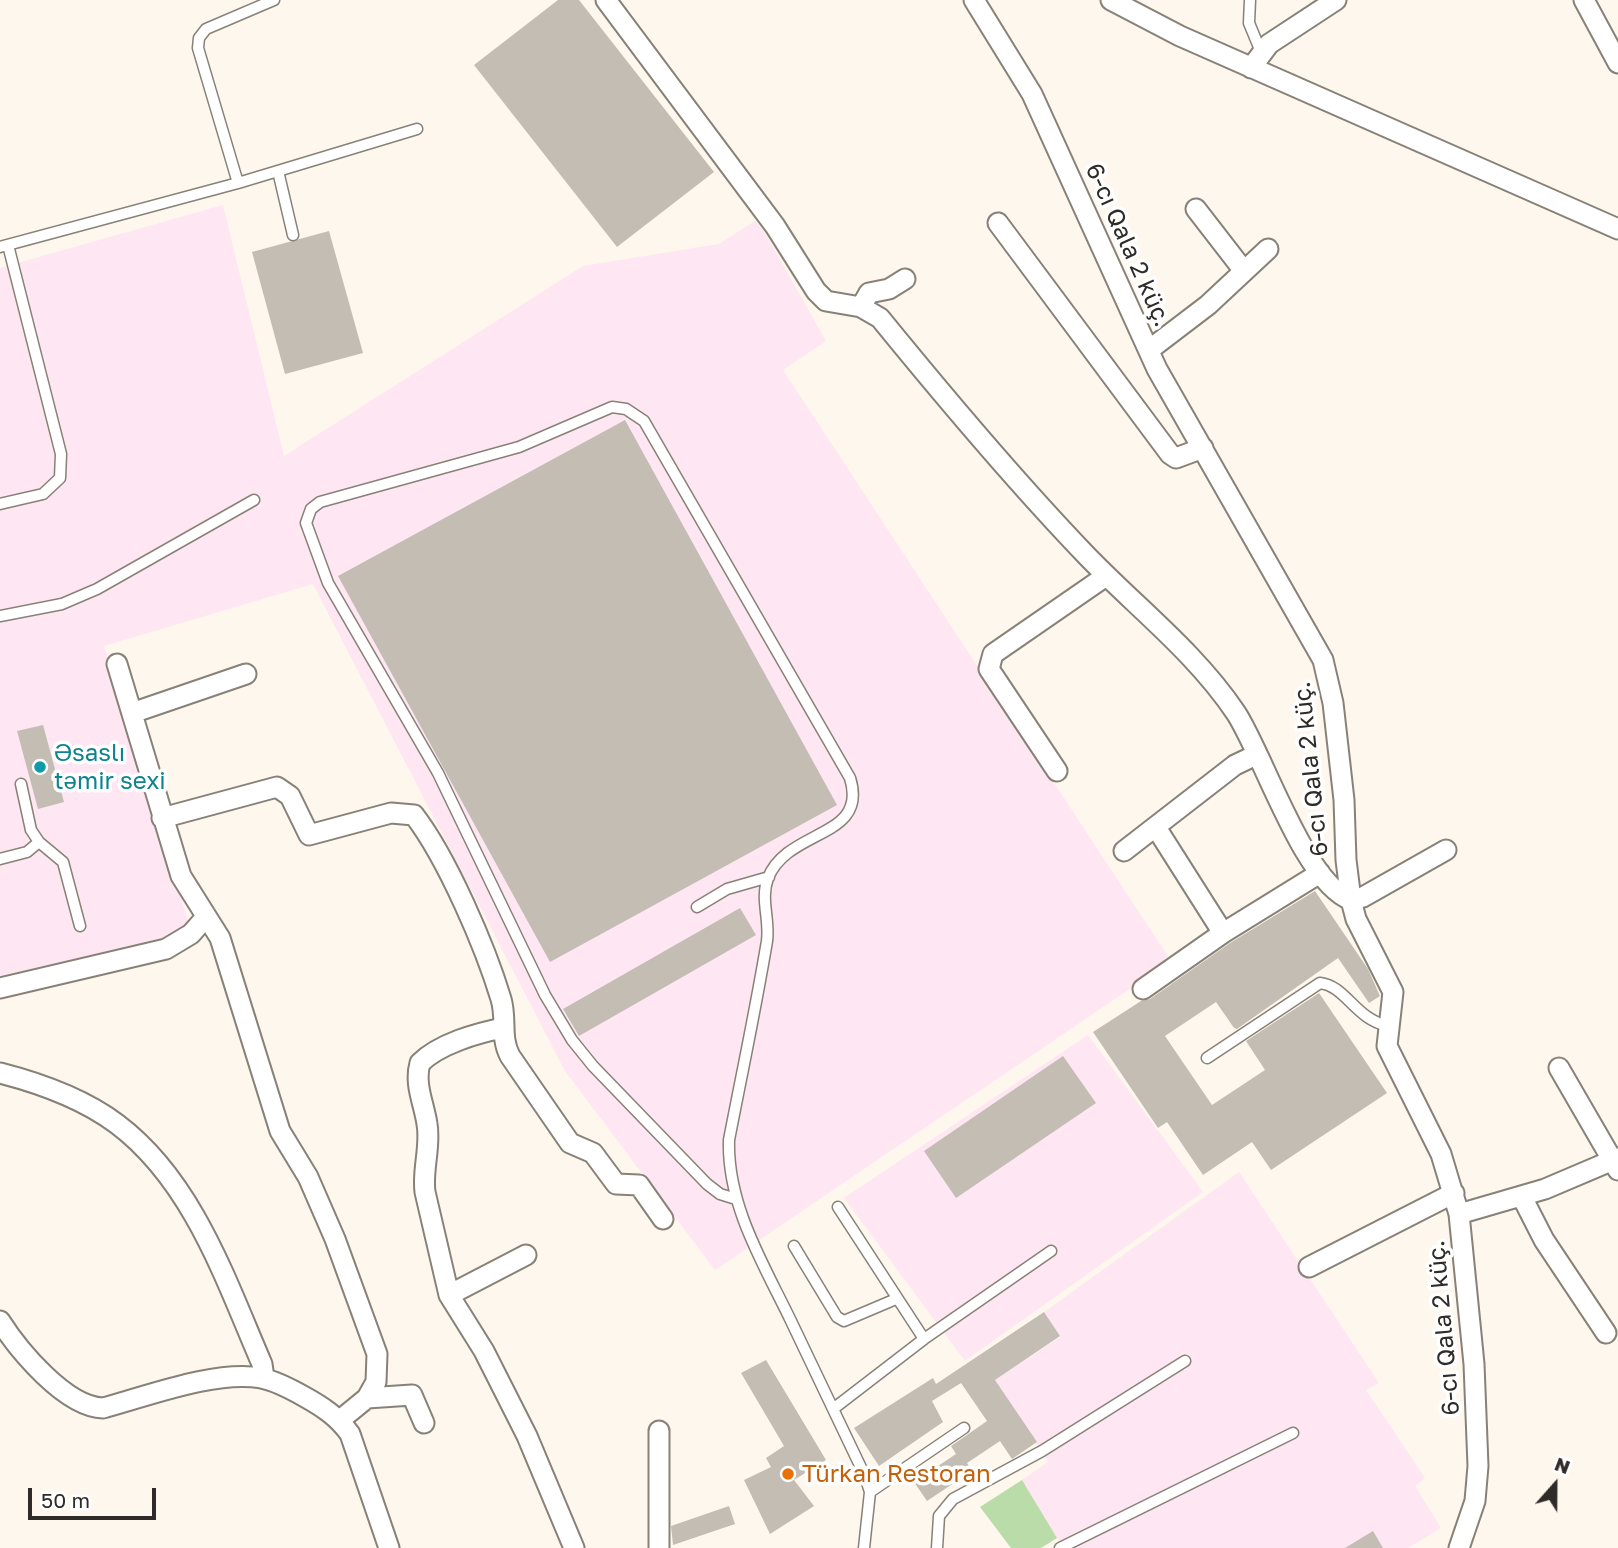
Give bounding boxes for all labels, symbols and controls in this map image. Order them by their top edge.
street label: 6-cı Qala 2 küç. [1079,159,1177,331]
street label: 6-cı Qala 2 küç. [1288,680,1334,858]
place label: Əsaslı təmir sexi [54,739,166,795]
marker: Əsaslı təmir sexi [32,759,48,775]
street label: 6-cı Qala 2 küç. [1422,1239,1466,1417]
north arrow [1520,1450,1590,1520]
text: N [1552,1452,1574,1478]
place label: Türkan Restoran [802,1460,991,1488]
marker: Türkan Restoran [780,1466,796,1482]
scale bar [32,1474,159,1518]
text: 50 m [41,1487,90,1513]

